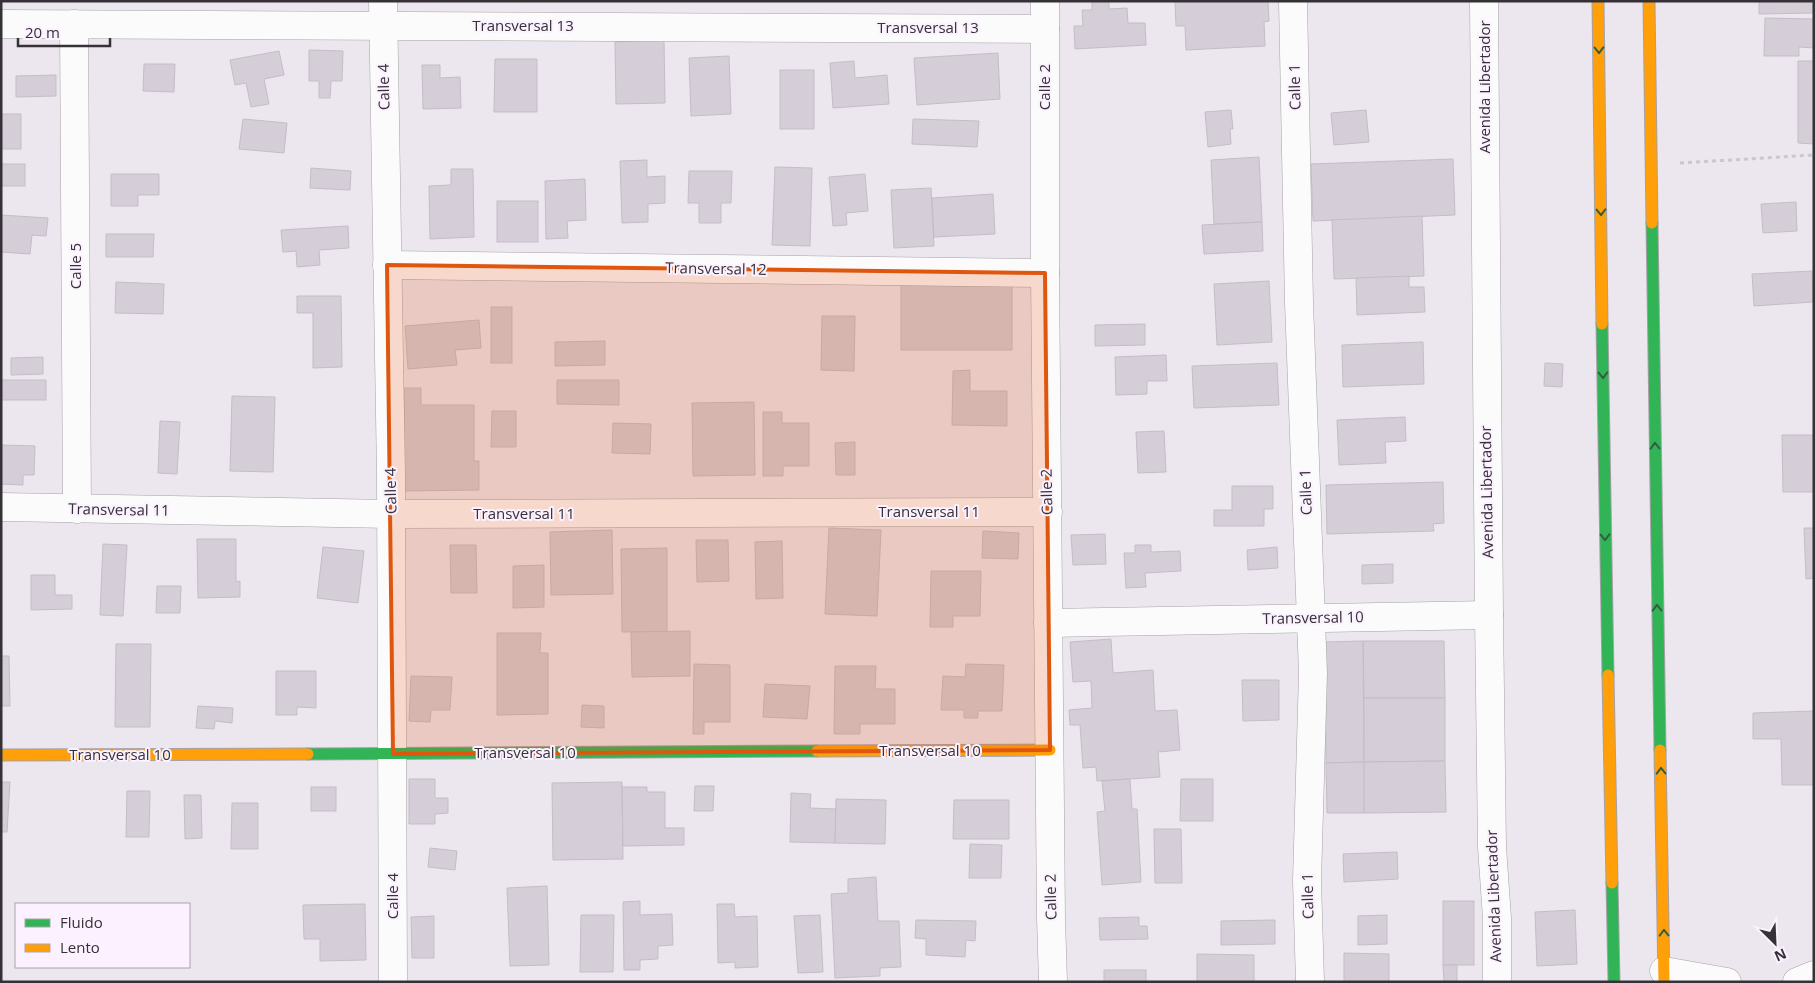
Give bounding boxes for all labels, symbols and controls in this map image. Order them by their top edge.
scale bar [18,15,110,47]
street label: Transversal 13 [472,15,574,35]
street label: Transversal 13 [877,17,979,37]
street label: Avenida Libertador [1474,20,1494,154]
text: 20 m [25,22,60,42]
one-way arrow [1594,46,1604,54]
street label: Calle 4 [373,63,393,110]
street label: Calle 2 [1034,64,1054,110]
street label: Calle 1 [1284,64,1304,110]
one-way arrow [1596,209,1606,217]
street label: Calle 5 [65,243,85,289]
street label: Transversal 12 [665,257,767,279]
one-way arrow [1598,372,1608,379]
street label: Avenida Libertador [1475,425,1497,559]
one-way arrow [1650,441,1660,449]
street label: Calle 4 [380,467,400,514]
street label: Calle 2 [1036,469,1056,515]
street label: Calle 1 [1294,469,1316,516]
street label: Transversal 11 [68,498,170,520]
street label: Transversal 11 [878,501,980,521]
street label: Transversal 11 [473,503,575,523]
one-way arrow [1600,534,1611,542]
one-way arrow [1652,604,1663,612]
street label: Transversal 10 [1262,606,1364,628]
street label: Transversal 10 [879,740,981,760]
street label: Transversal 10 [474,742,576,762]
street label: Transversal 10 [69,744,171,764]
one-way arrow [1656,766,1666,774]
street label: Avenida Libertador [1481,829,1505,963]
street label: Calle 4 [382,872,402,919]
street label: Calle 1 [1297,873,1317,919]
street label: Calle 2 [1040,874,1060,920]
legend [15,903,190,968]
text: Fluido [60,912,103,932]
north arrow [1750,918,1800,968]
one-way arrow [1659,929,1669,936]
text: Lento [60,937,100,957]
text: N [1771,944,1790,966]

